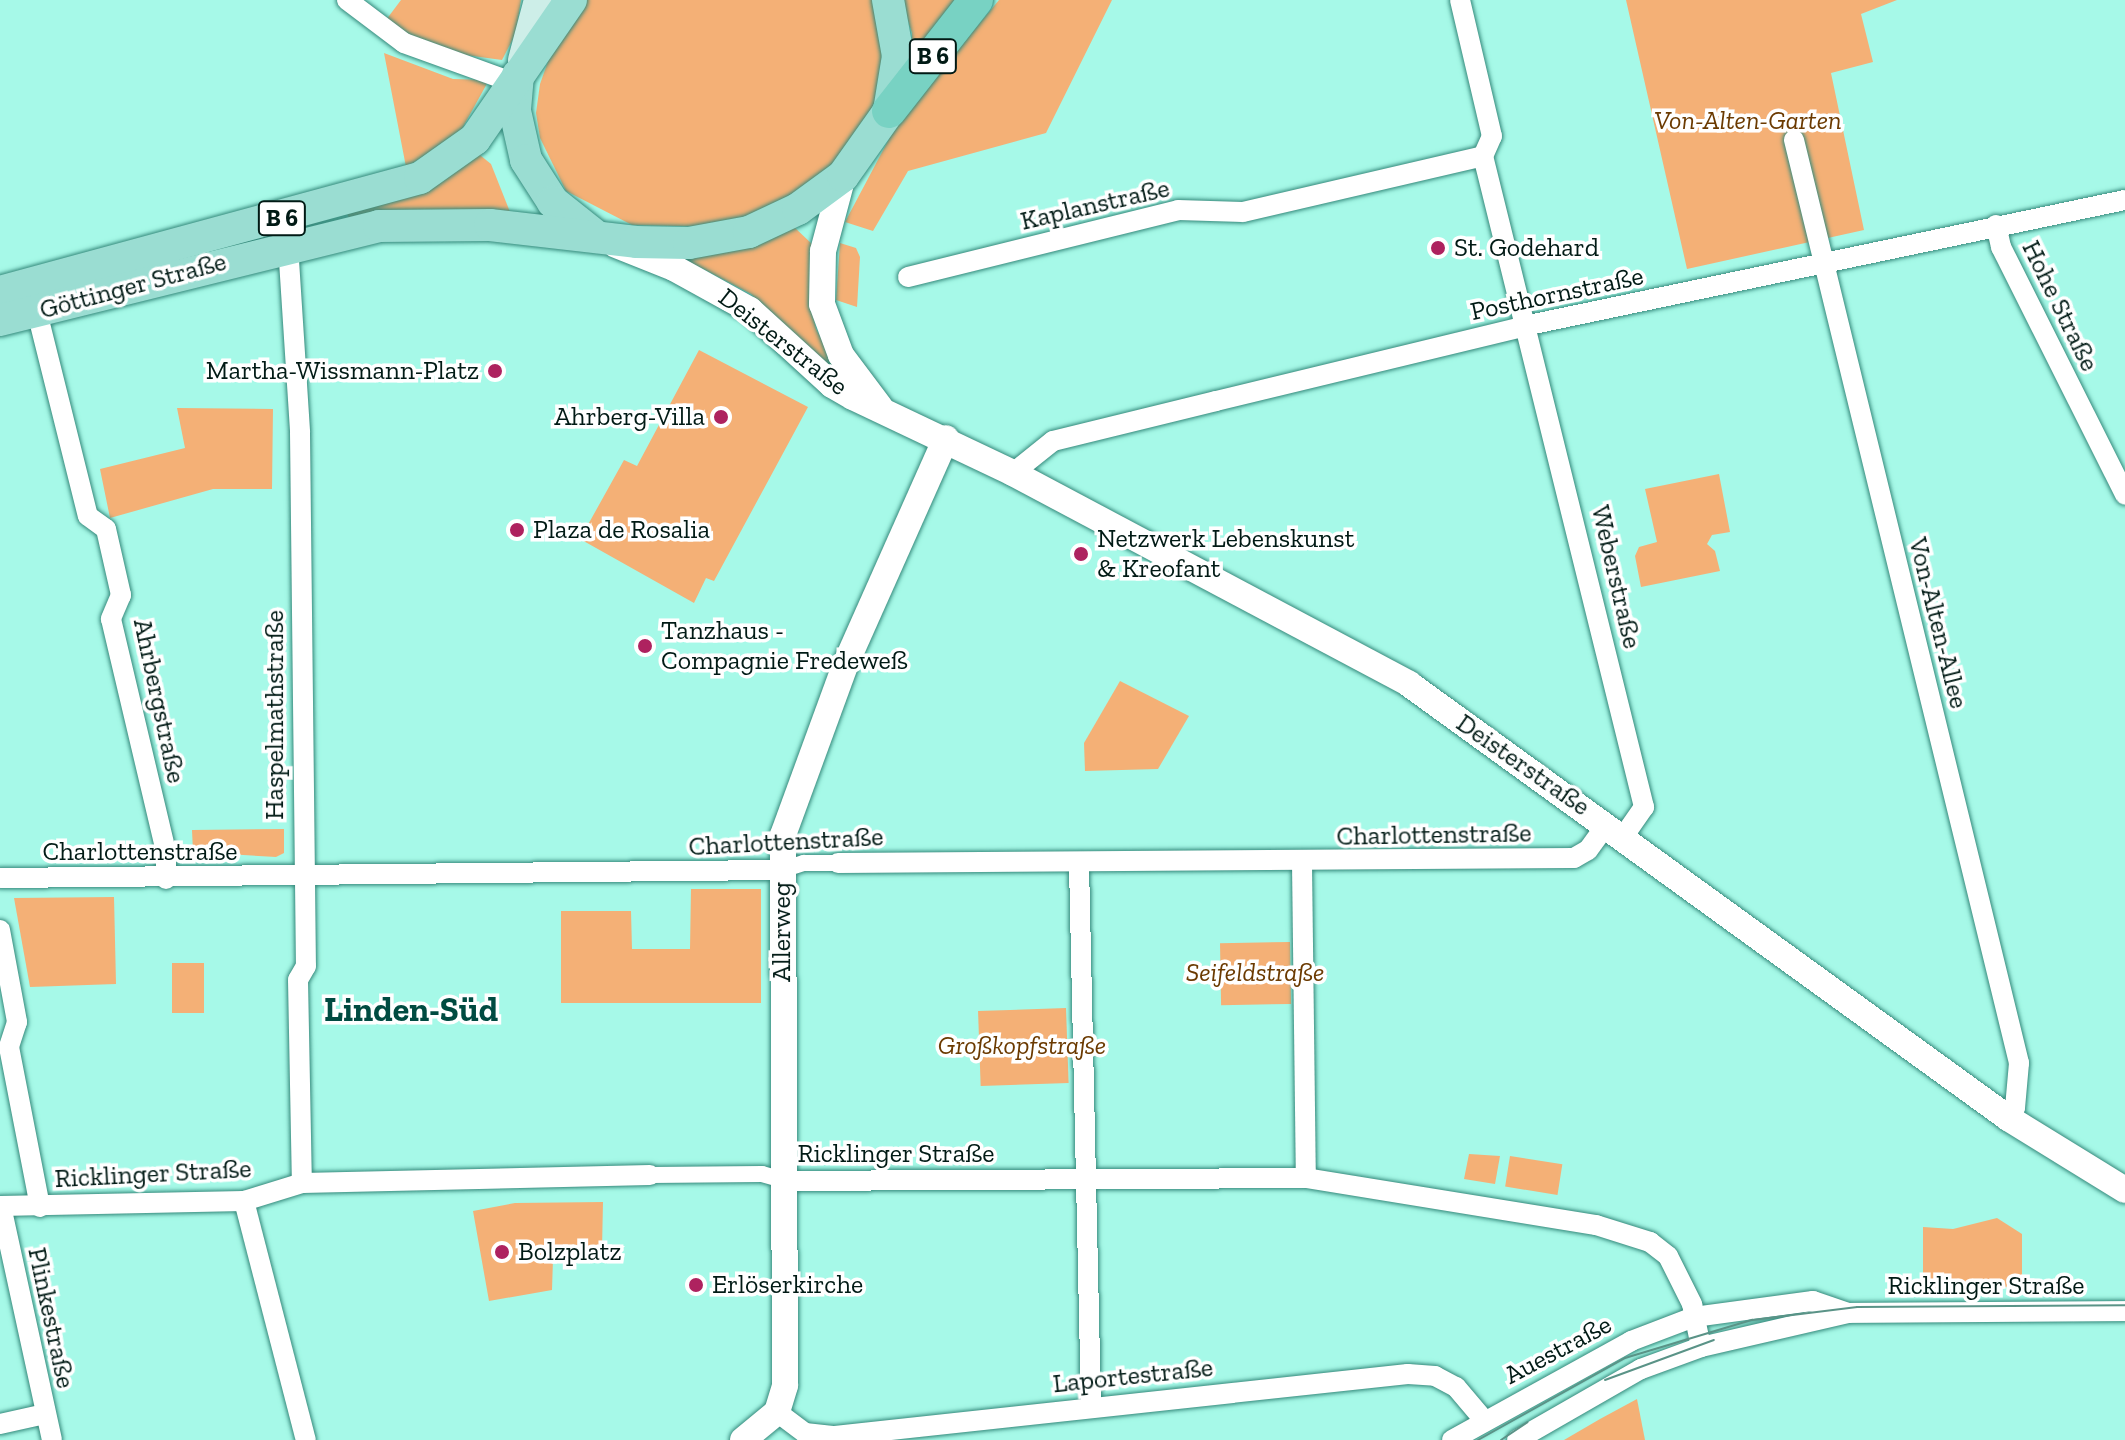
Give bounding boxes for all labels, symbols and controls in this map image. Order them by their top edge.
road number: B 6 [907,36,959,76]
park label: Von-Alten-Garten [1654,105,1842,137]
street label: Kaplanstraße [1018,173,1172,237]
road number: B 6 [256,198,308,238]
place label: St. Godehard [1454,232,1599,264]
street label: Hohe Straße [2015,236,2105,376]
marker: St. Godehard [1429,239,1447,257]
street label: Göttinger Straße [36,246,230,326]
street label: Posthornstraße [1468,260,1646,328]
street label: Deisterstraße [712,282,854,402]
place label: Martha-Wissmann-Platz [206,355,479,387]
marker: Martha-Wissmann-Platz [486,362,504,380]
place label: Ahrberg-Villa [554,401,705,433]
marker: Ahrberg-Villa [712,408,730,426]
street label: Weberstraße [1584,502,1648,652]
place label: Plaza de Rosalia [533,514,710,546]
marker: Plaza de Rosalia [508,521,526,539]
place label: Netzwerk Lebenskunst & Kreofant [1097,523,1354,584]
street label: Von-Alten-Allee [1902,534,1974,712]
marker: Netzwerk Lebenskunst & Kreofant [1072,545,1090,563]
street label: Haspelmathstraße [259,610,291,820]
place label: Tanzhaus - Compagnie Fredeweß [661,615,908,676]
street label: Ahrbergstraße [126,616,192,786]
marker: Tanzhaus - Compagnie Fredeweß [636,637,654,655]
street label: Deisterstraße [1450,708,1596,822]
street label: Charlottenstraße [1336,818,1532,852]
street label: Charlottenstraße [688,821,884,863]
street label: Charlottenstraße [43,836,237,868]
street label: Allerweg [766,882,798,982]
park label: Seifeldstraße [1186,957,1324,989]
district label: Linden-Süd [324,990,498,1030]
park label: Großkopfstraße [938,1030,1106,1062]
street label: Ricklinger Straße [797,1138,995,1170]
street label: Ricklinger Straße [54,1153,252,1195]
place label: Bolzplatz [518,1236,622,1268]
marker: Bolzplatz [493,1243,511,1261]
street label: Plinkestraße [21,1245,81,1391]
place label: Erlöserkirche [712,1269,863,1301]
street label: Ricklinger Straße [1887,1270,2085,1302]
marker: Erlöserkirche [687,1276,705,1294]
street label: Auestraße [1499,1309,1617,1391]
street label: Laportestraße [1051,1352,1215,1400]

